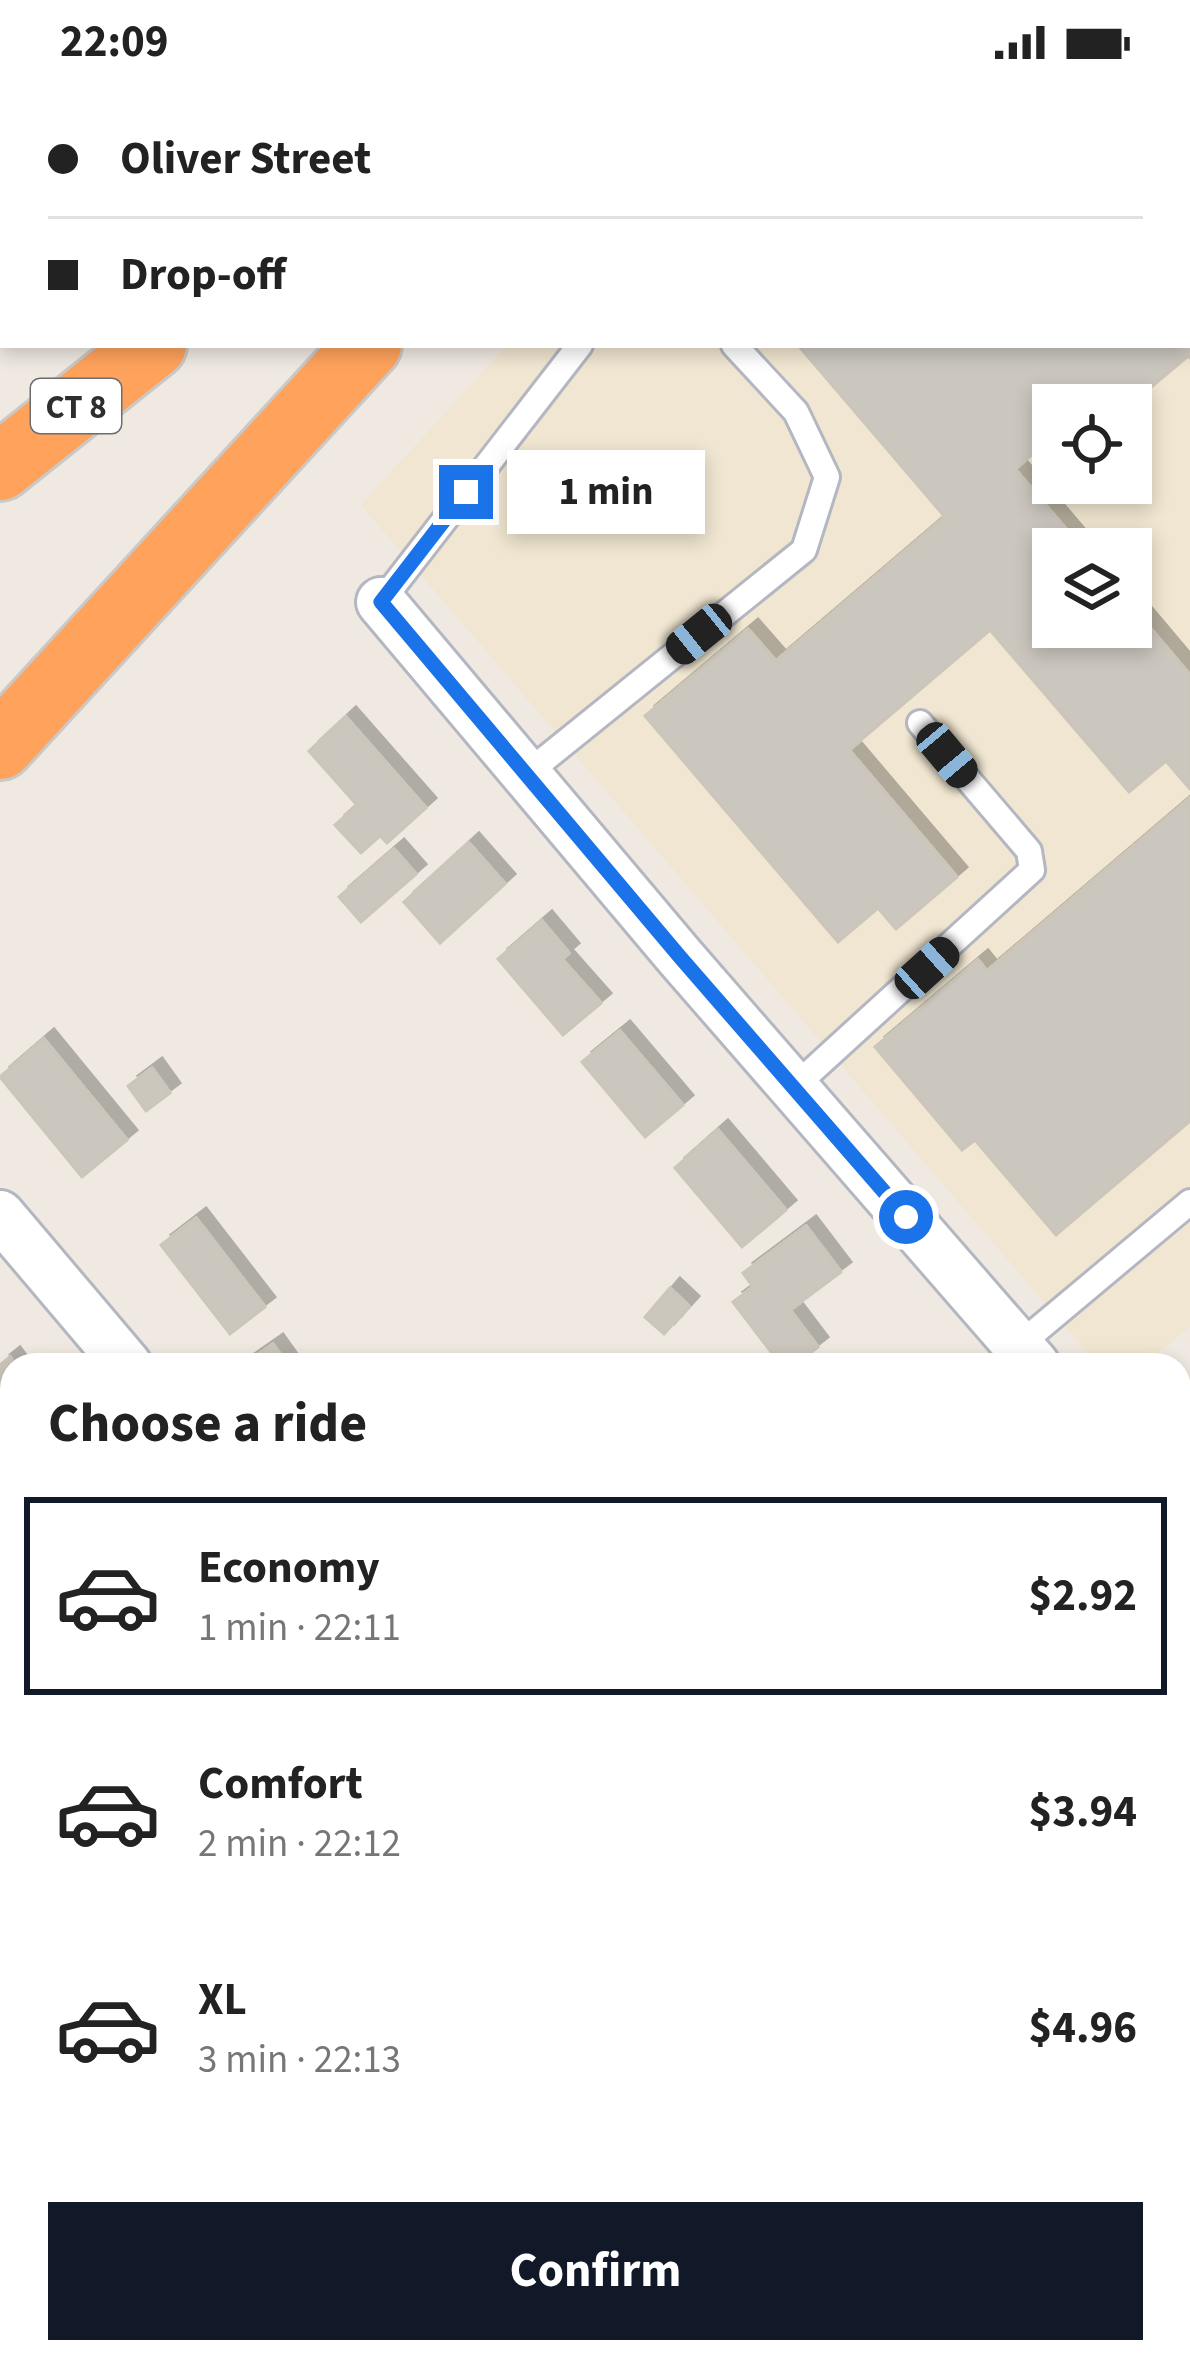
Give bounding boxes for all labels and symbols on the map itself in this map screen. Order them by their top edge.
road number: CT 8 [31,379,121,433]
callout: 1 min [508,450,706,534]
route end [439,465,493,519]
car [660,597,738,671]
car [910,716,984,794]
car [888,931,966,1005]
route start [879,1190,933,1244]

